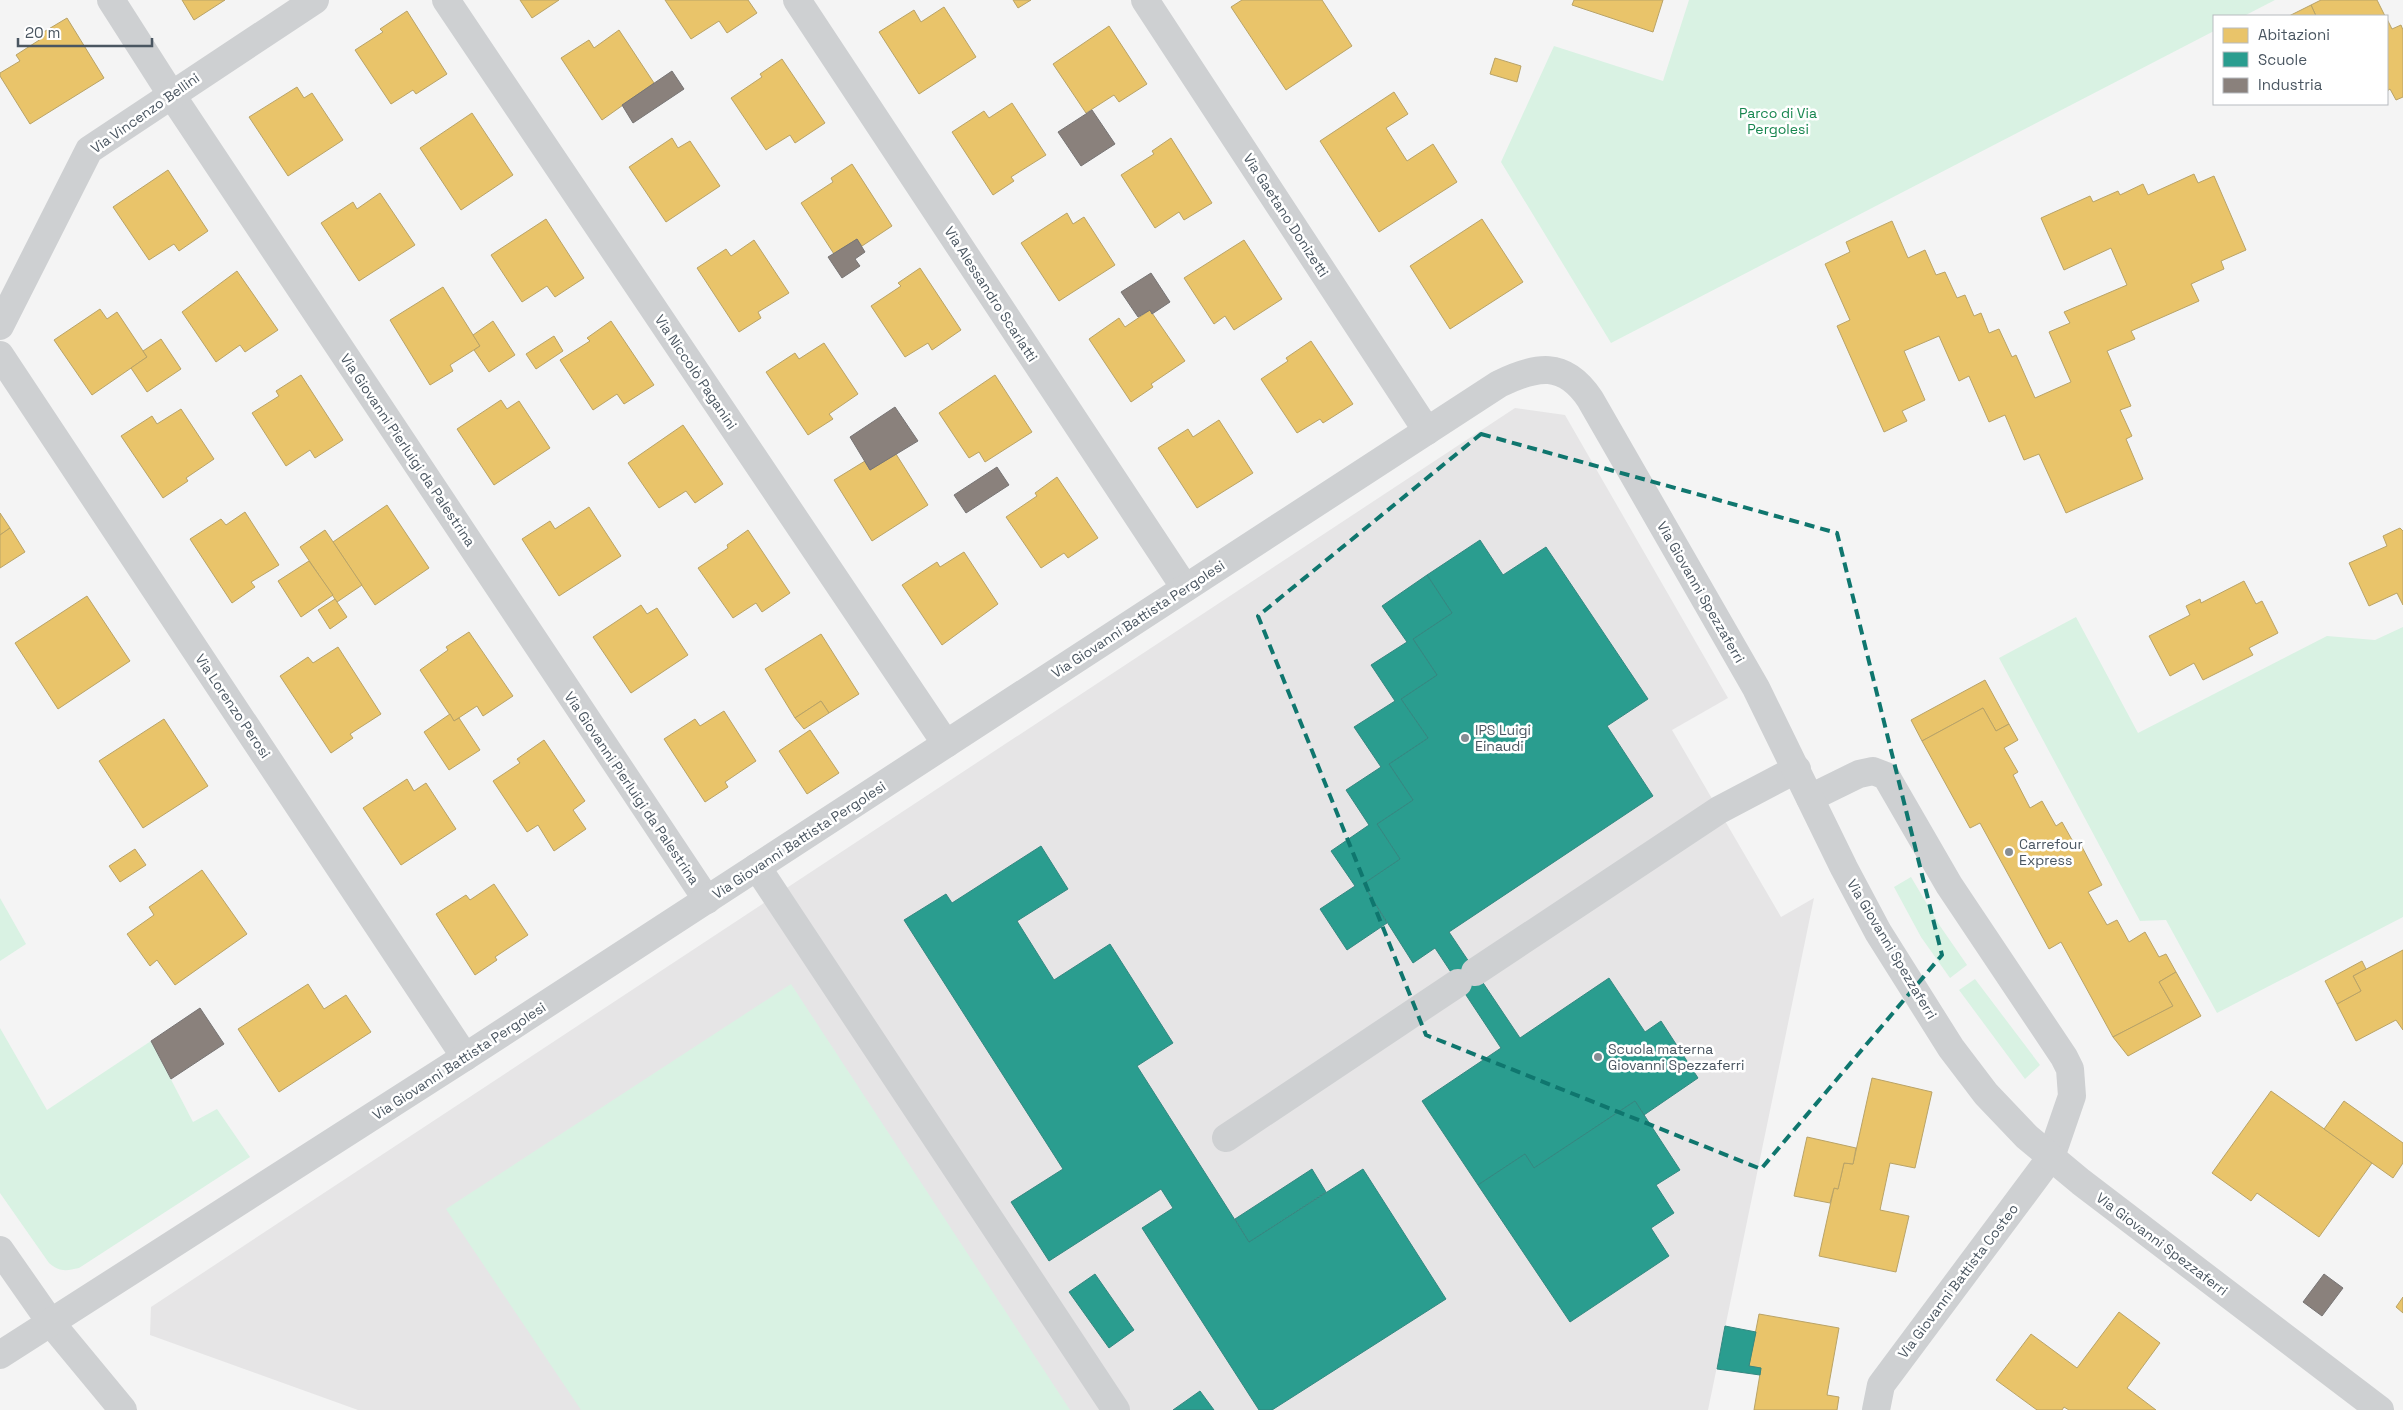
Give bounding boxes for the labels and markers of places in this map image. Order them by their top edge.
place label: IPS Luigi Einaudi [1475,721,1531,755]
marker: IPS Luigi Einaudi [1459,732,1471,744]
place label: Carrefour Express [2019,835,2083,869]
marker: Carrefour Express [2003,846,2015,858]
place label: Scuola materna Giovanni Spezzaferri [1608,1040,1745,1074]
marker: Scuola materna Giovanni Spezzaferri [1592,1051,1604,1063]

